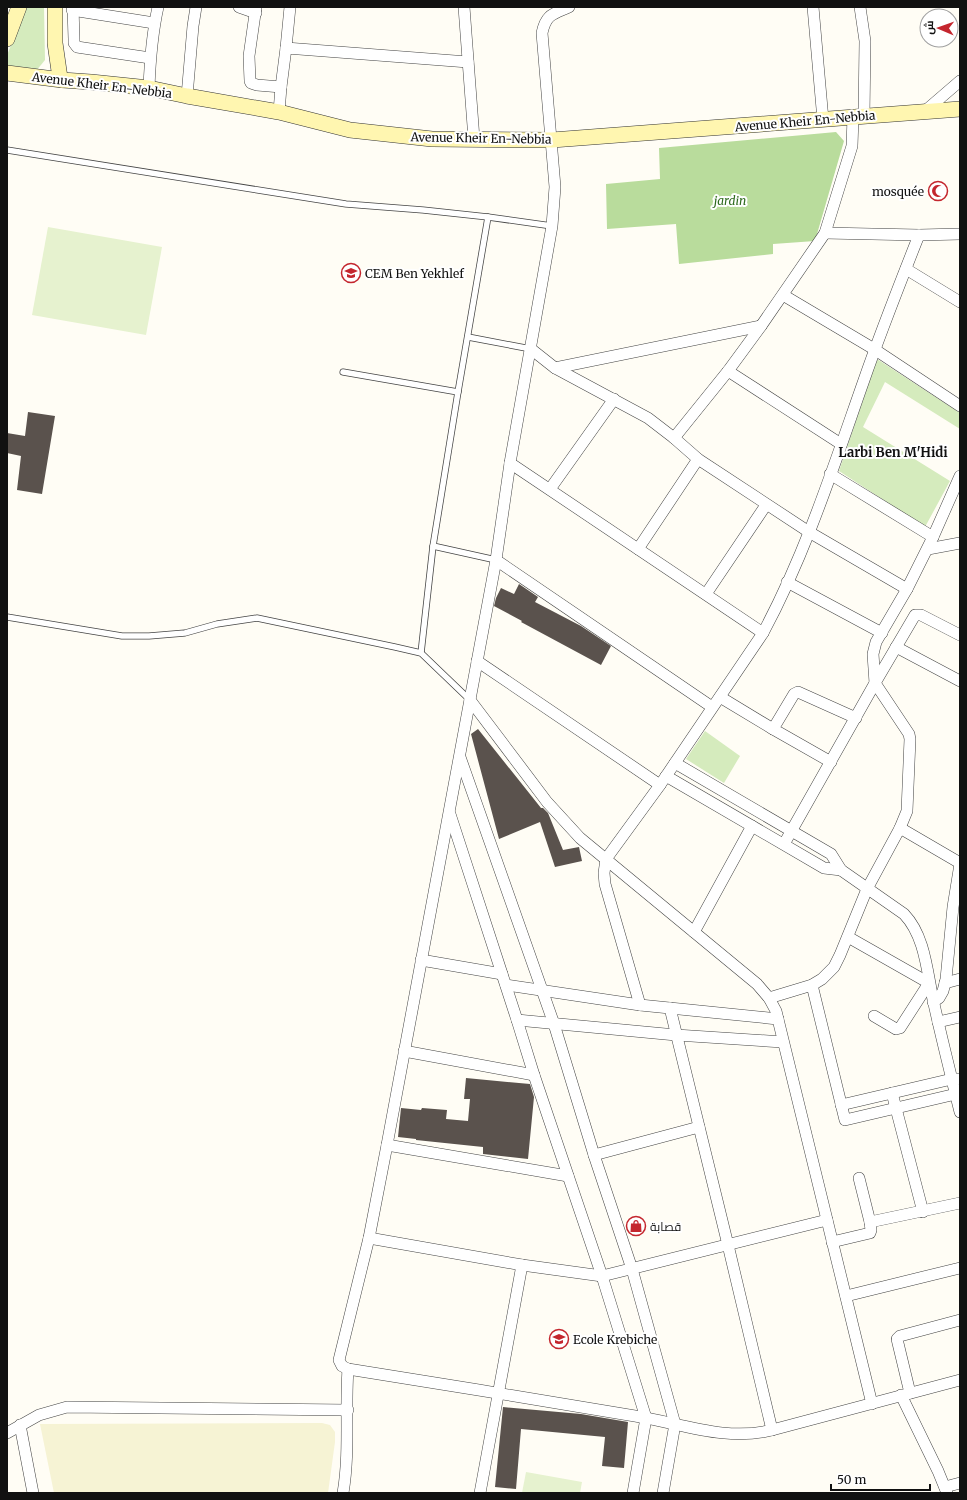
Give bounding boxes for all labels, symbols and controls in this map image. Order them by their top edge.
north arrow [919,8,959,48]
text: ش [922,20,936,35]
street label: Avenue Kheir En-Nebbia [30,69,173,101]
street label: Avenue Kheir En-Nebbia [733,107,876,135]
street label: Avenue Kheir En-Nebbia [409,129,552,147]
mosque icon: mosquée [927,180,949,202]
place label: mosquée [872,184,924,199]
park label: jardin [712,193,746,208]
school or university icon: CEM Ben Yekhlef [340,262,362,284]
place label: CEM Ben Yekhlef [365,266,464,281]
district label: Larbi Ben M'Hidi [838,444,948,461]
shop icon: قصابة [625,1215,647,1237]
place label: قصابة [650,1219,681,1234]
school or university icon: Ecole Krebiche [548,1328,570,1350]
place label: Ecole Krebiche [573,1332,657,1347]
scale bar [831,1466,930,1492]
text: 50 m [837,1472,866,1487]

